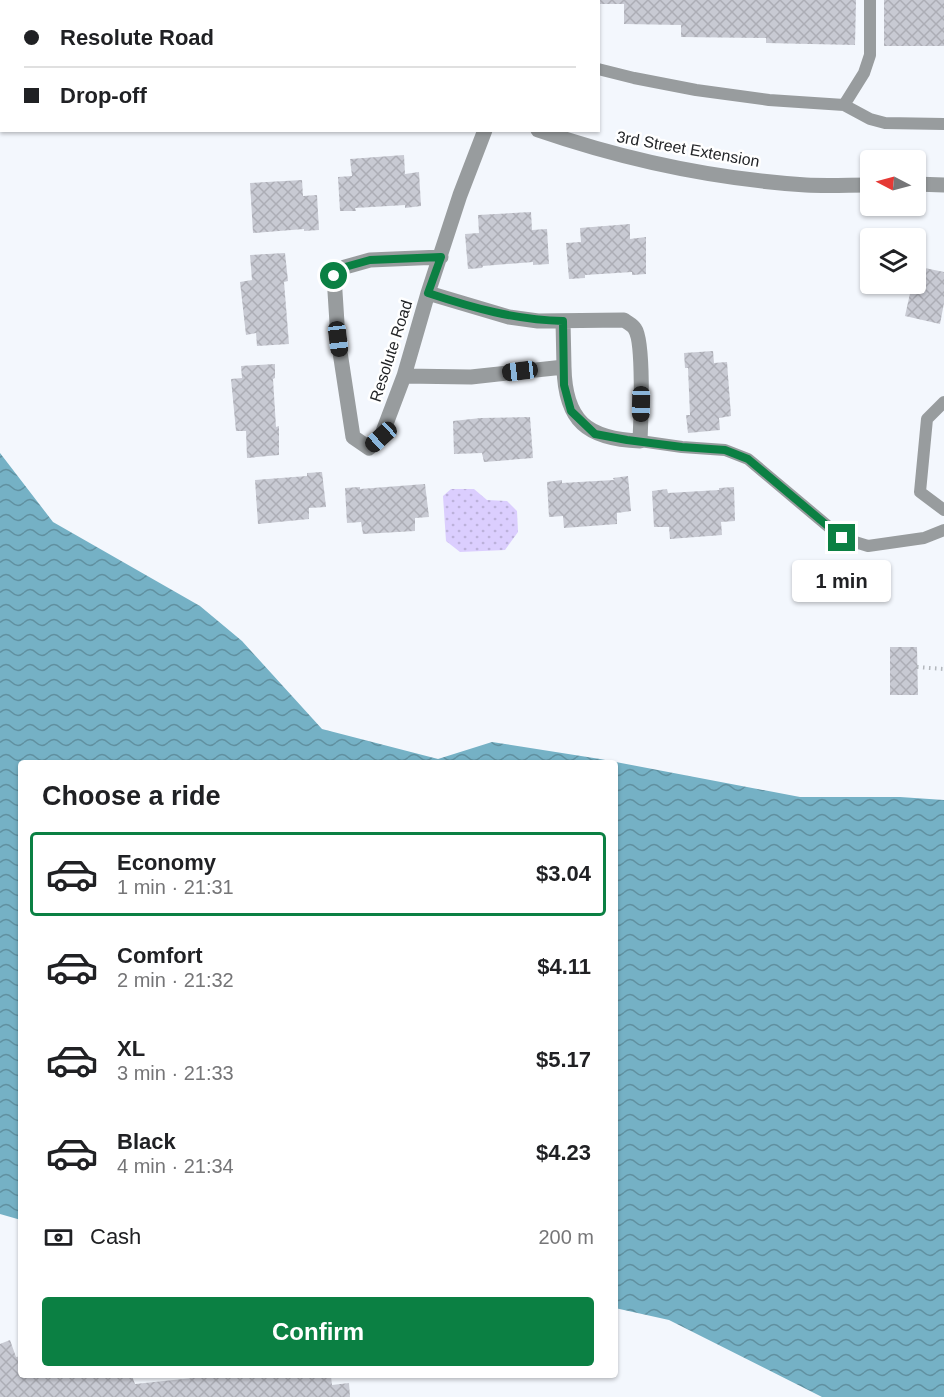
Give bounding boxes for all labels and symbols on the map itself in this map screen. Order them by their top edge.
street label: 3rd Street Extension [615,128,761,170]
north arrow [860,150,926,216]
route start [320,262,347,289]
street label: Resolute Road [367,298,415,404]
car [327,320,349,358]
car [501,360,539,382]
car [632,386,650,422]
car [362,418,400,456]
route end [828,524,855,551]
callout: 1 min [792,559,892,601]

